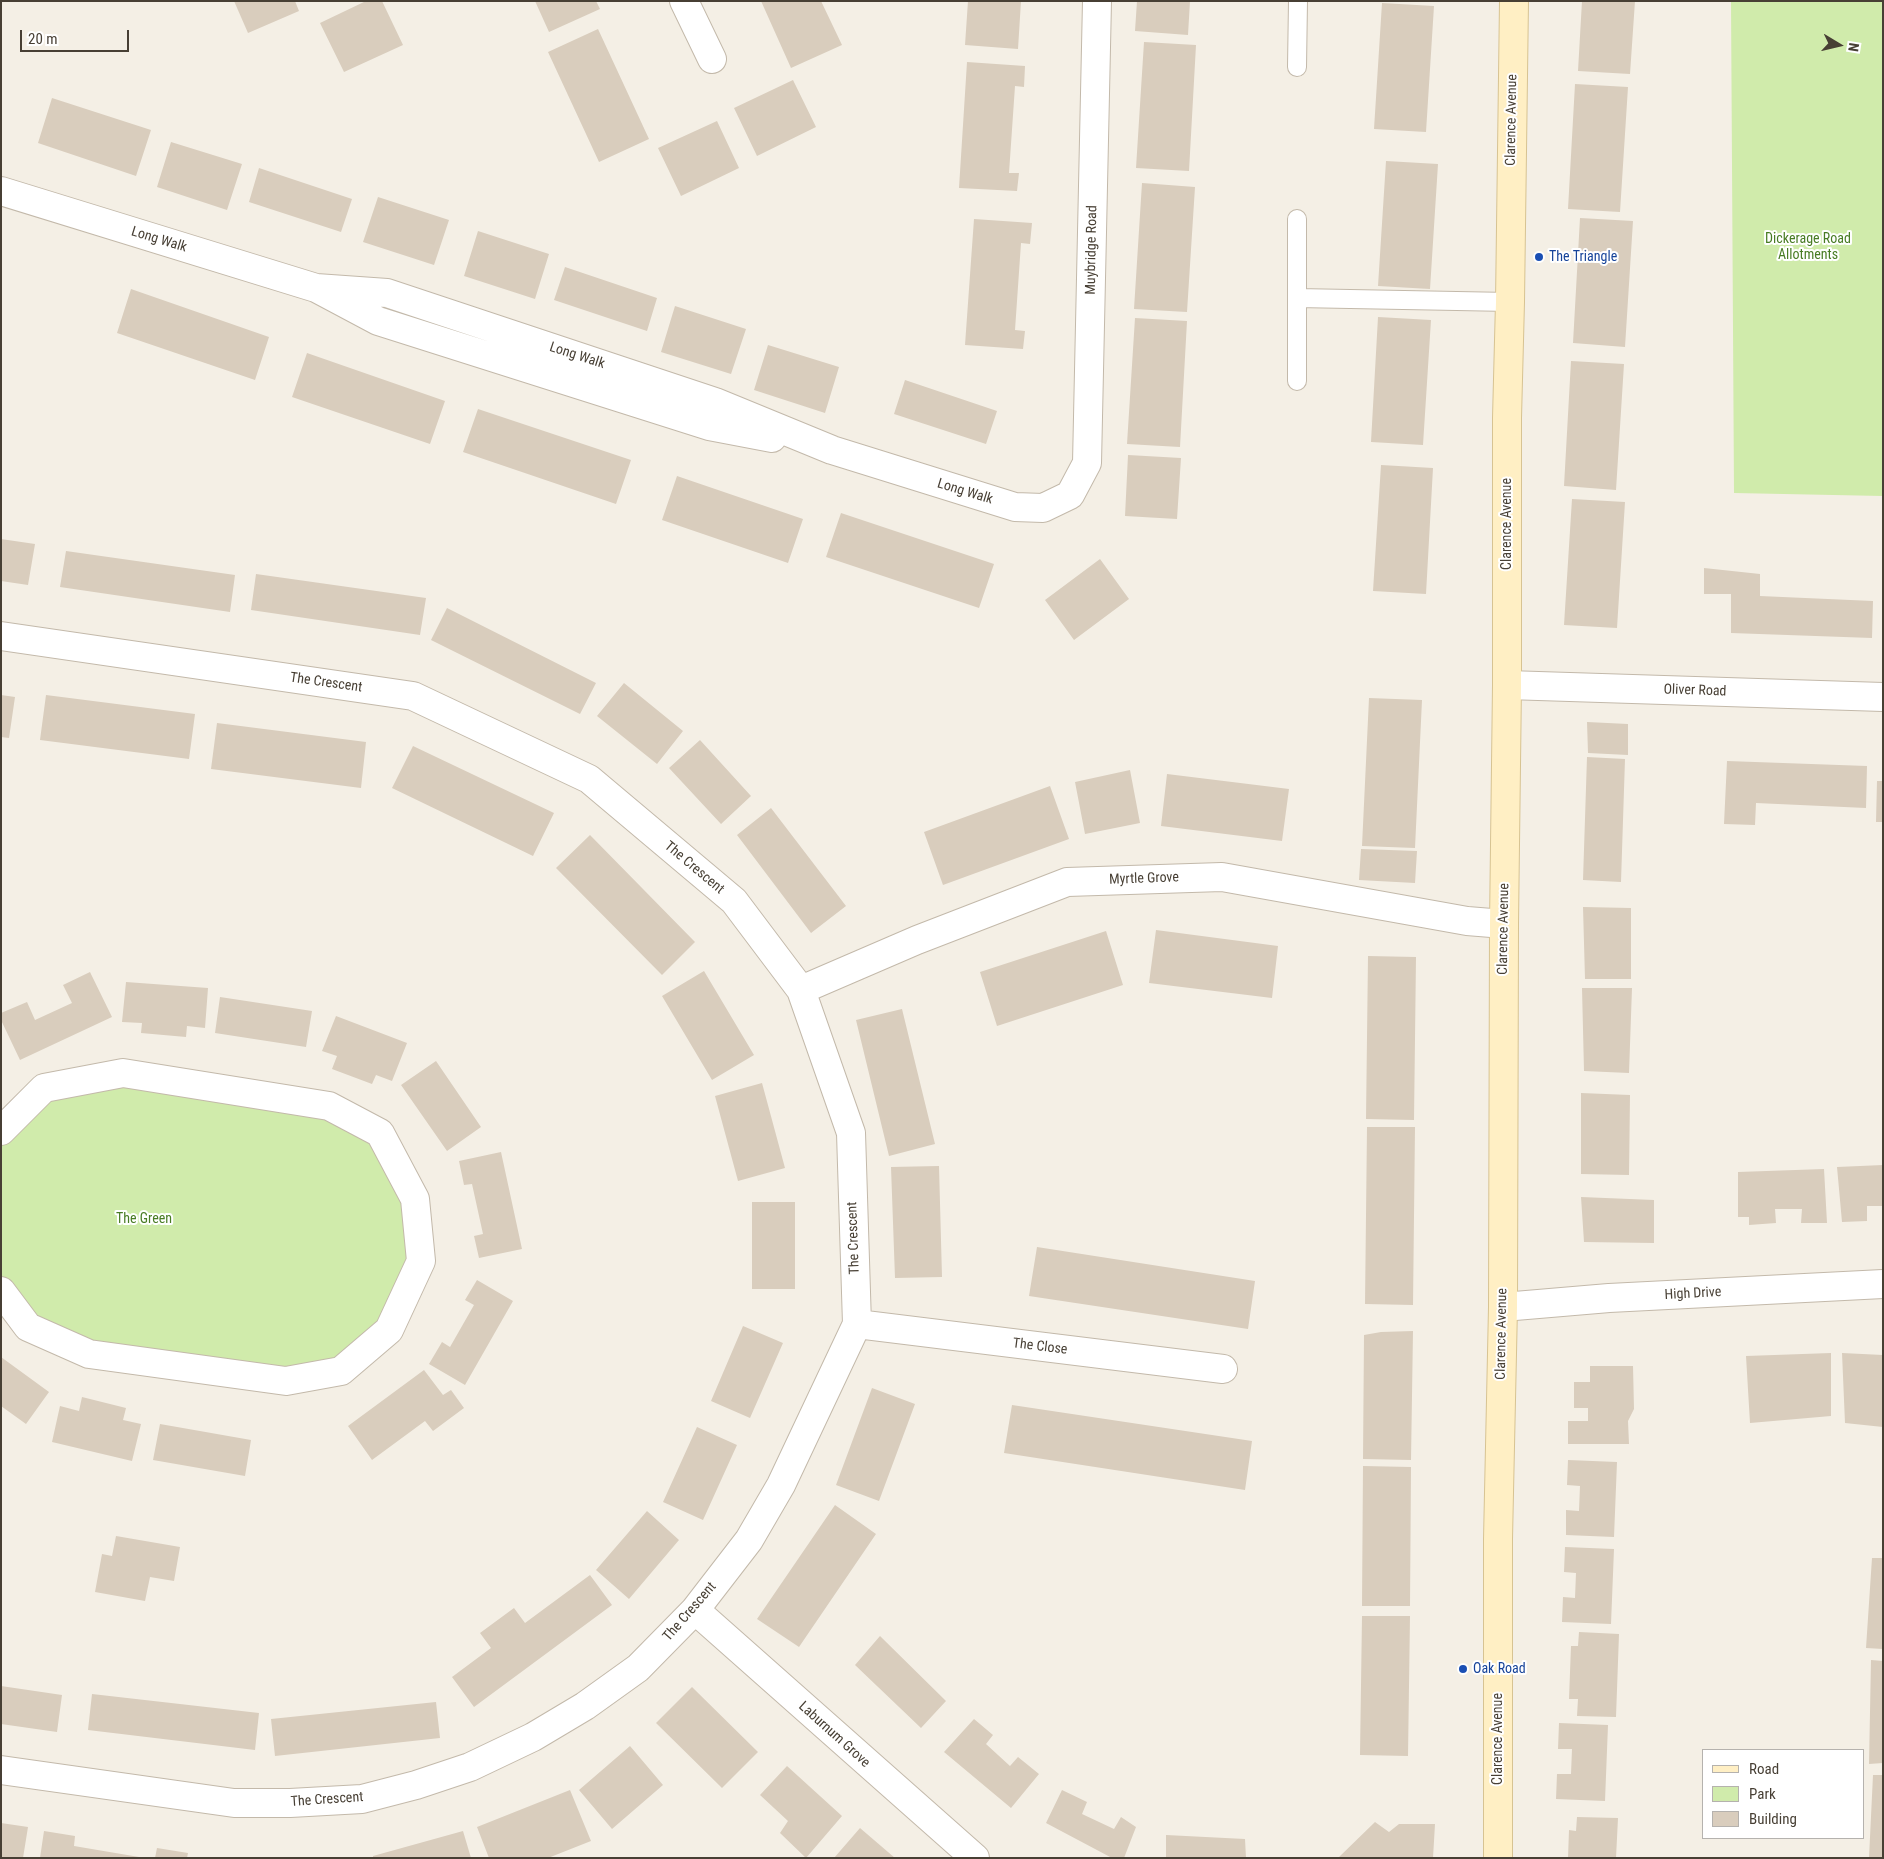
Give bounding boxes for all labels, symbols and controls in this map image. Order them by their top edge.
scale bar [22,20,131,52]
north arrow [1814,20,1864,70]
text: 20 m [28,30,58,48]
text: N [1845,42,1862,53]
street label: Clarence Avenue [1503,74,1521,166]
street label: Muybridge Road [1083,205,1101,295]
street label: Long Walk [129,224,189,256]
park label: Dickerage Road Allotments [1765,231,1851,264]
place label: The Triangle [1549,249,1617,265]
marker: The Triangle [1533,251,1545,263]
street label: Long Walk [547,339,607,373]
street label: Long Walk [935,476,995,508]
street label: Clarence Avenue [1499,478,1515,570]
street label: The Crescent [289,670,363,696]
street label: Oliver Road [1663,682,1727,700]
street label: The Crescent [661,838,727,898]
street label: Myrtle Grove [1109,869,1179,889]
street label: Clarence Avenue [1495,883,1513,975]
street label: The Crescent [844,1201,864,1275]
park label: The Green [116,1211,172,1227]
street label: High Drive [1664,1284,1722,1304]
street label: Clarence Avenue [1493,1288,1511,1380]
street label: The Close [1012,1335,1068,1359]
street label: The Crescent [660,1579,720,1645]
place label: Oak Road [1473,1661,1526,1677]
marker: Oak Road [1457,1663,1469,1675]
street label: Clarence Avenue [1490,1693,1506,1785]
street label: Laburnum Grove [795,1699,873,1771]
legend [1702,1749,1864,1839]
text: Road [1749,1760,1779,1778]
text: Park [1749,1785,1776,1803]
street label: The Crescent [290,1789,364,1811]
text: Building [1749,1810,1797,1828]

